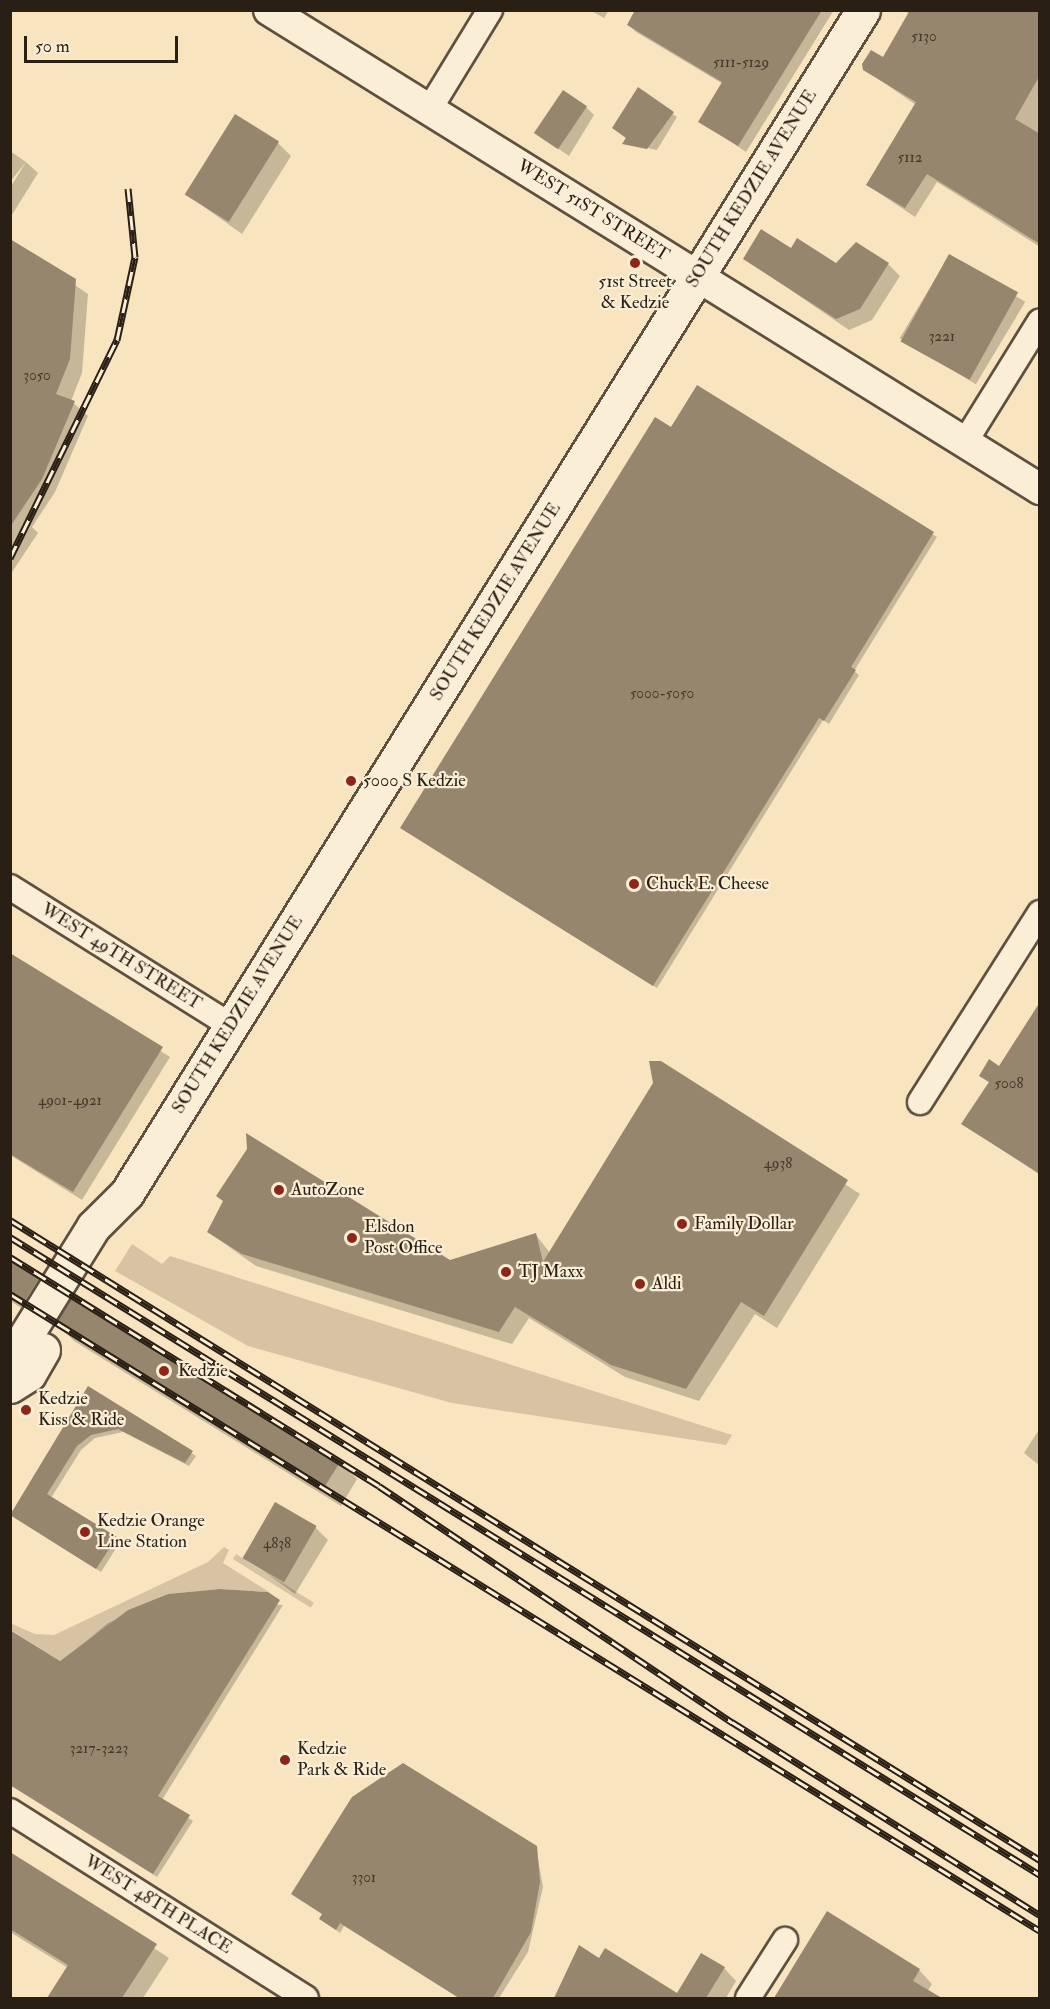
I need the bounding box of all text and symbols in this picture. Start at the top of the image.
scale bar [27,24,182,62]
house number: 5130 [911,28,937,46]
text: 50 m [35,35,70,58]
house number: 5111-5129 [713,54,769,72]
street label: SOUTH KEDZIE AVENUE [682,86,822,292]
house number: 5112 [898,149,922,167]
street label: WEST 51ST STREET [513,155,673,267]
marker: 51st Street & Kedzie [628,256,642,270]
place label: 51st Street & Kedzie [598,272,672,314]
house number: 3221 [929,328,955,346]
house number: 3050 [23,367,51,385]
street label: SOUTH KEDZIE AVENUE [426,499,566,705]
house number: 5000-5050 [630,685,694,703]
place label: 5000 S Kedzie [363,770,466,792]
marker: 5000 S Kedzie [344,774,358,788]
place label: Chuck E. Cheese [646,873,769,895]
marker: Chuck E. Cheese [627,877,641,891]
street label: WEST 49TH STREET [37,899,205,1015]
street label: SOUTH KEDZIE AVENUE [168,912,308,1118]
house number: 5008 [995,1075,1023,1093]
house number: 4901-4921 [38,1092,102,1110]
house number: 4938 [764,1155,792,1173]
place label: AutoZone [291,1179,365,1201]
marker: AutoZone [272,1183,286,1197]
place label: Family Dollar [694,1213,794,1235]
place label: Elsdon Post Office [364,1217,442,1260]
marker: Family Dollar [675,1217,689,1231]
marker: Elsdon Post Office [345,1231,359,1245]
place label: TJ Maxx [518,1261,583,1283]
marker: TJ Maxx [499,1265,513,1279]
place label: Aldi [652,1273,682,1295]
marker: Aldi [633,1277,647,1291]
place label: Kedzie [178,1360,228,1382]
marker: Kedzie [155,1362,173,1380]
place label: Kedzie Kiss & Ride [38,1389,124,1432]
marker: Kedzie Kiss & Ride [19,1403,33,1417]
place label: Kedzie Orange Line Station [97,1511,205,1553]
marker: Kedzie Orange Line Station [78,1525,92,1539]
house number: 4838 [263,1535,291,1553]
place label: Kedzie Park & Ride [297,1739,386,1782]
house number: 3217-3223 [70,1740,128,1758]
marker: Kedzie Park & Ride [278,1753,292,1767]
street label: WEST 48TH PLACE [80,1851,236,1959]
house number: 3301 [352,1869,376,1887]

